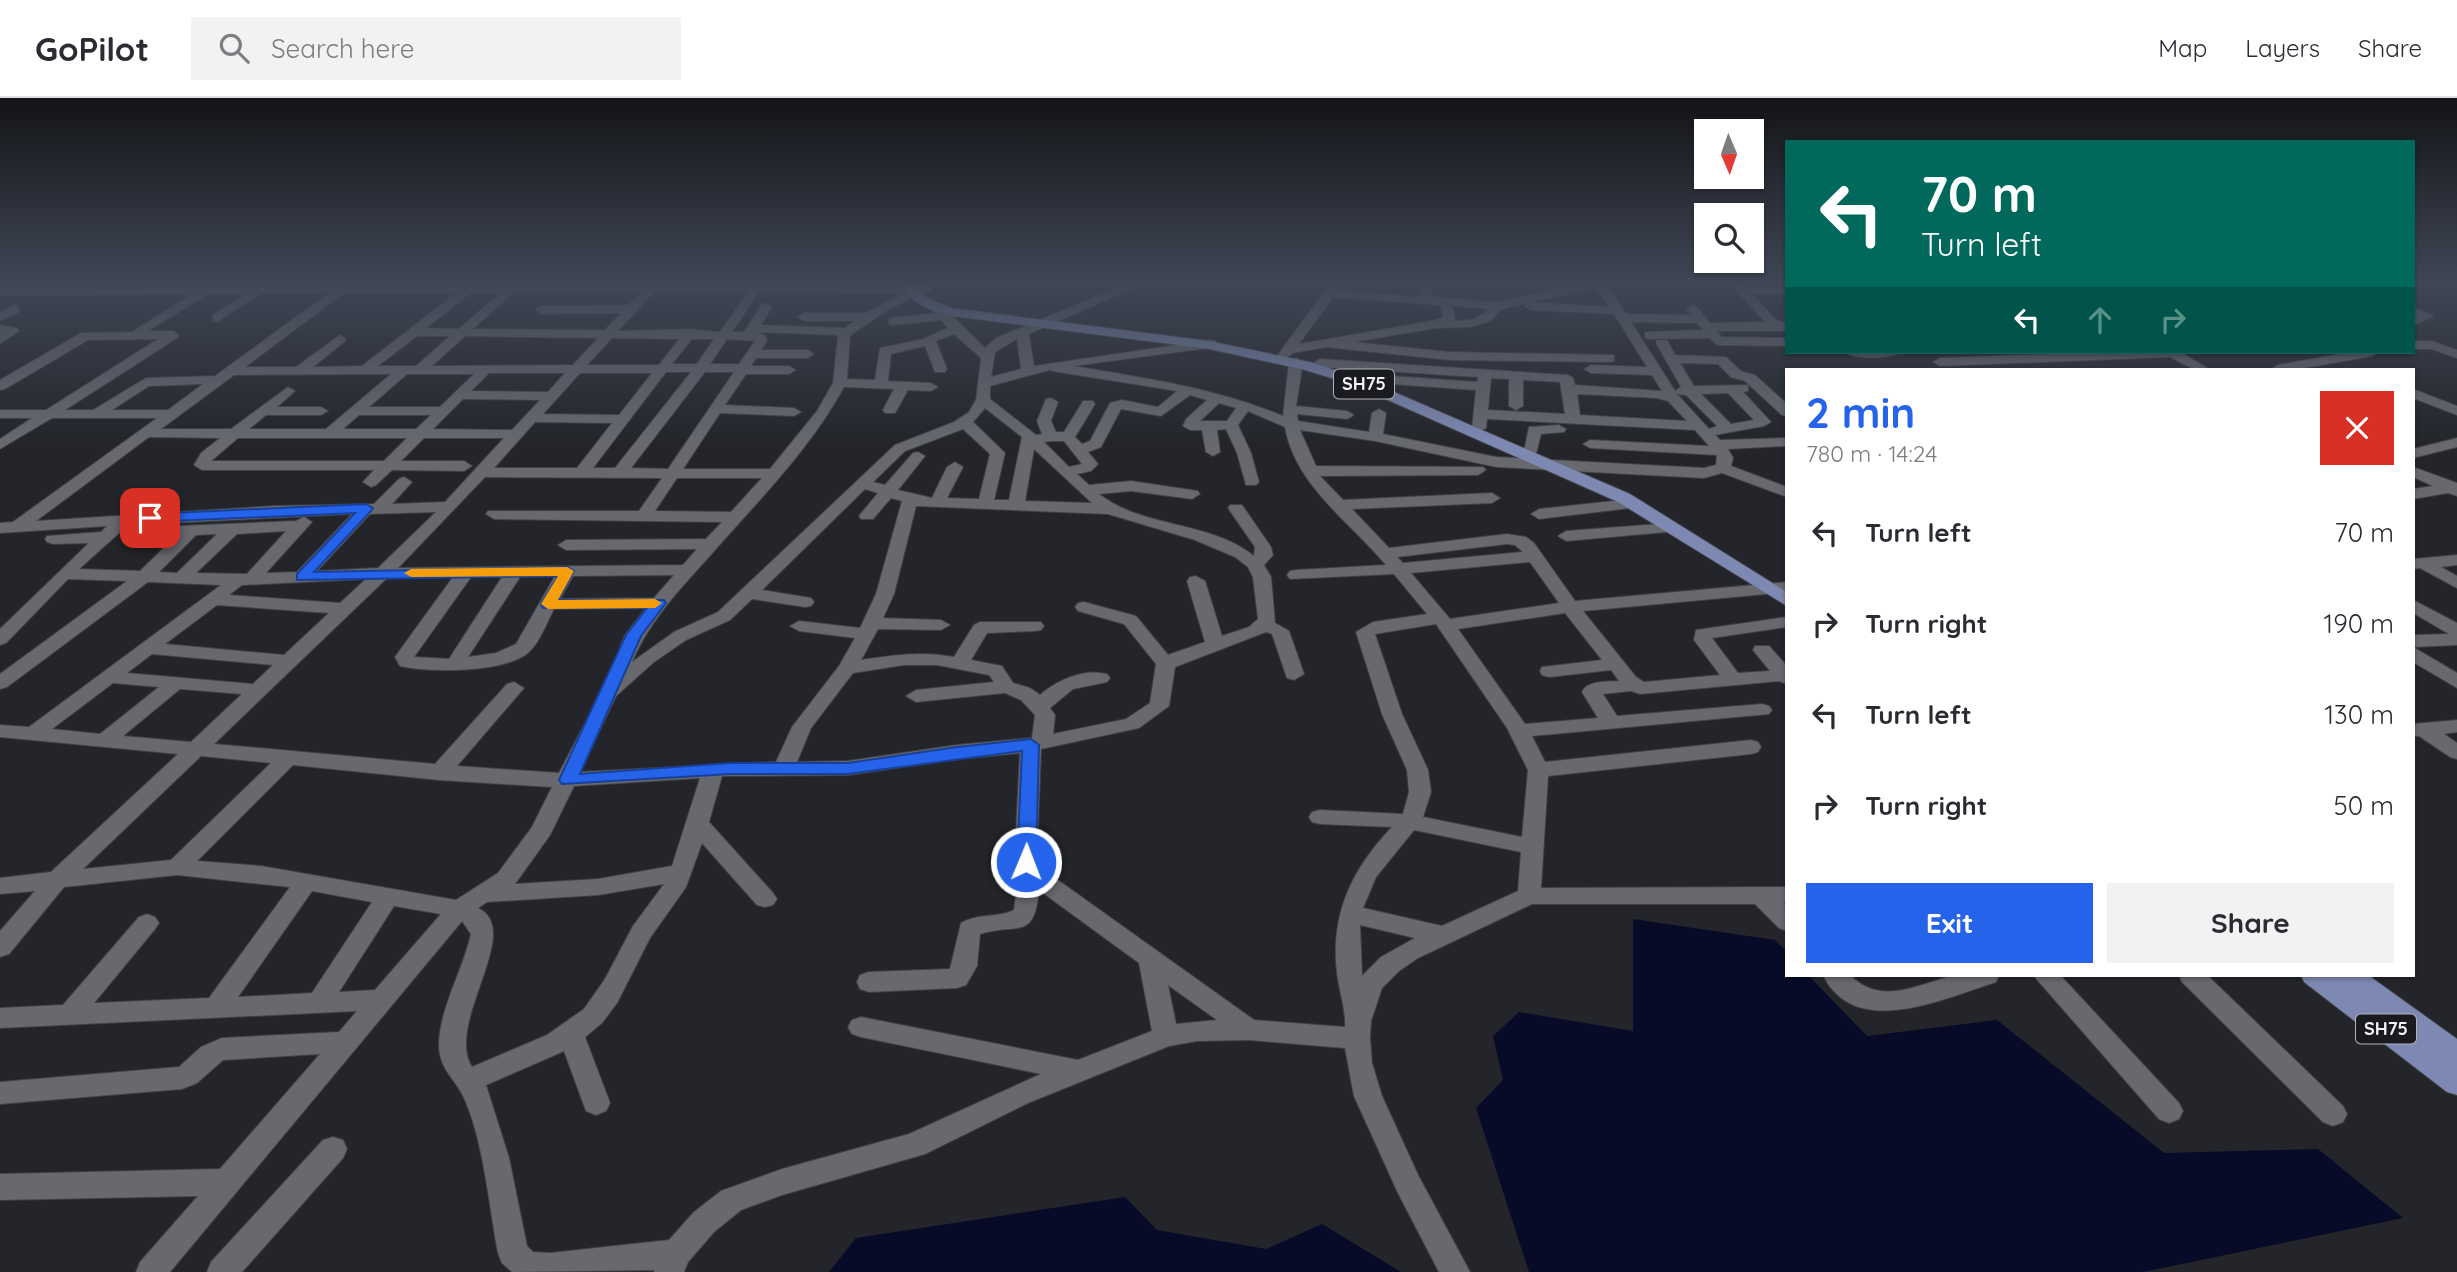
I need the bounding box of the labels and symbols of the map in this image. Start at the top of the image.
north arrow [1694,119,1764,189]
road number: SH75 [1334,370,1394,398]
pin [120,488,180,548]
position arrow [989,825,1063,899]
road number: SH75 [2356,1014,2416,1044]

